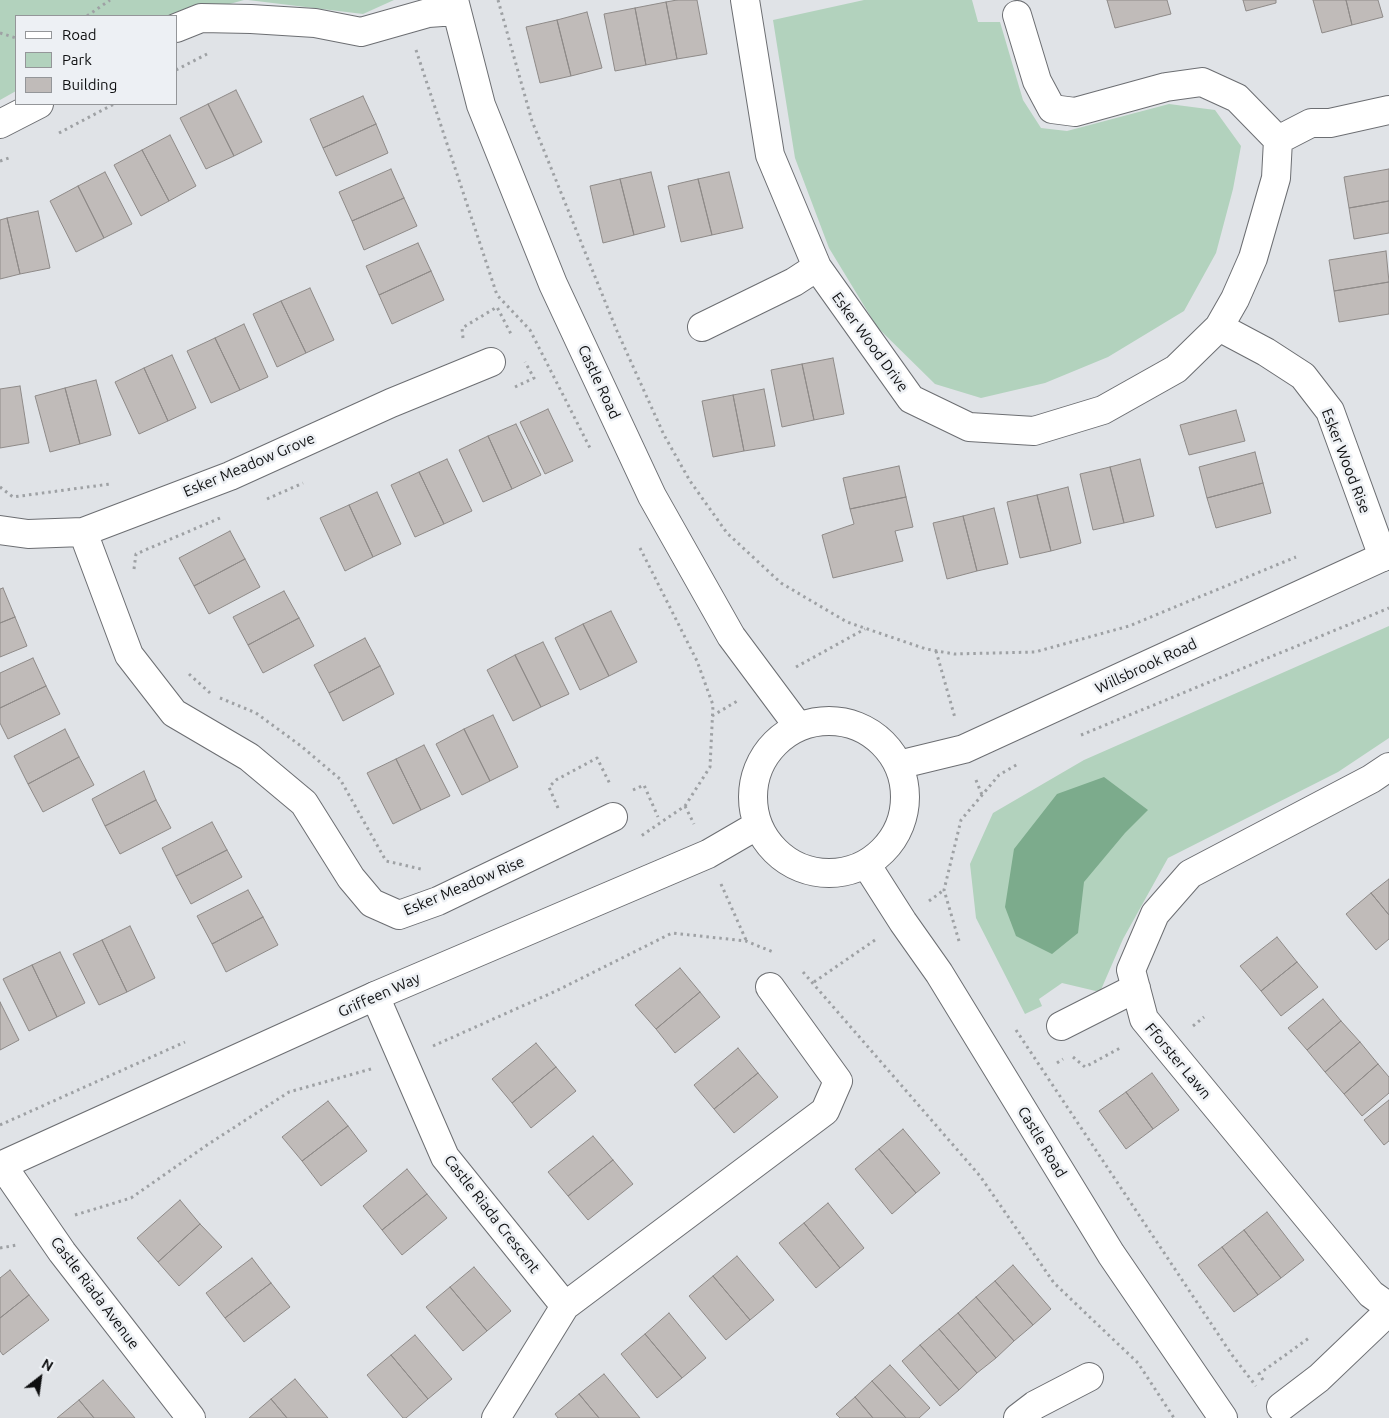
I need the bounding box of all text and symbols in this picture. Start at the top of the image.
legend [15,15,178,105]
text: Road [62,26,97,43]
text: Park [62,51,92,68]
text: Building [62,76,117,93]
street label: Esker Wood Drive [828,289,912,395]
street label: Castle Road [574,342,624,422]
street label: Esker Wood Rise [1318,406,1374,516]
street label: Esker Meadow Grove [180,429,318,501]
street label: Willsbrook Road [1092,635,1200,697]
street label: Esker Meadow Rise [401,852,527,920]
street label: Griffeen Way [335,969,423,1021]
street label: Fforster Lawn [1141,1019,1215,1103]
street label: Castle Road [1014,1103,1070,1181]
street label: Castle Riada Crescent [440,1151,544,1277]
street label: Castle Riada Avenue [47,1233,143,1353]
north arrow [15,1353,65,1403]
text: N [39,1355,56,1375]

